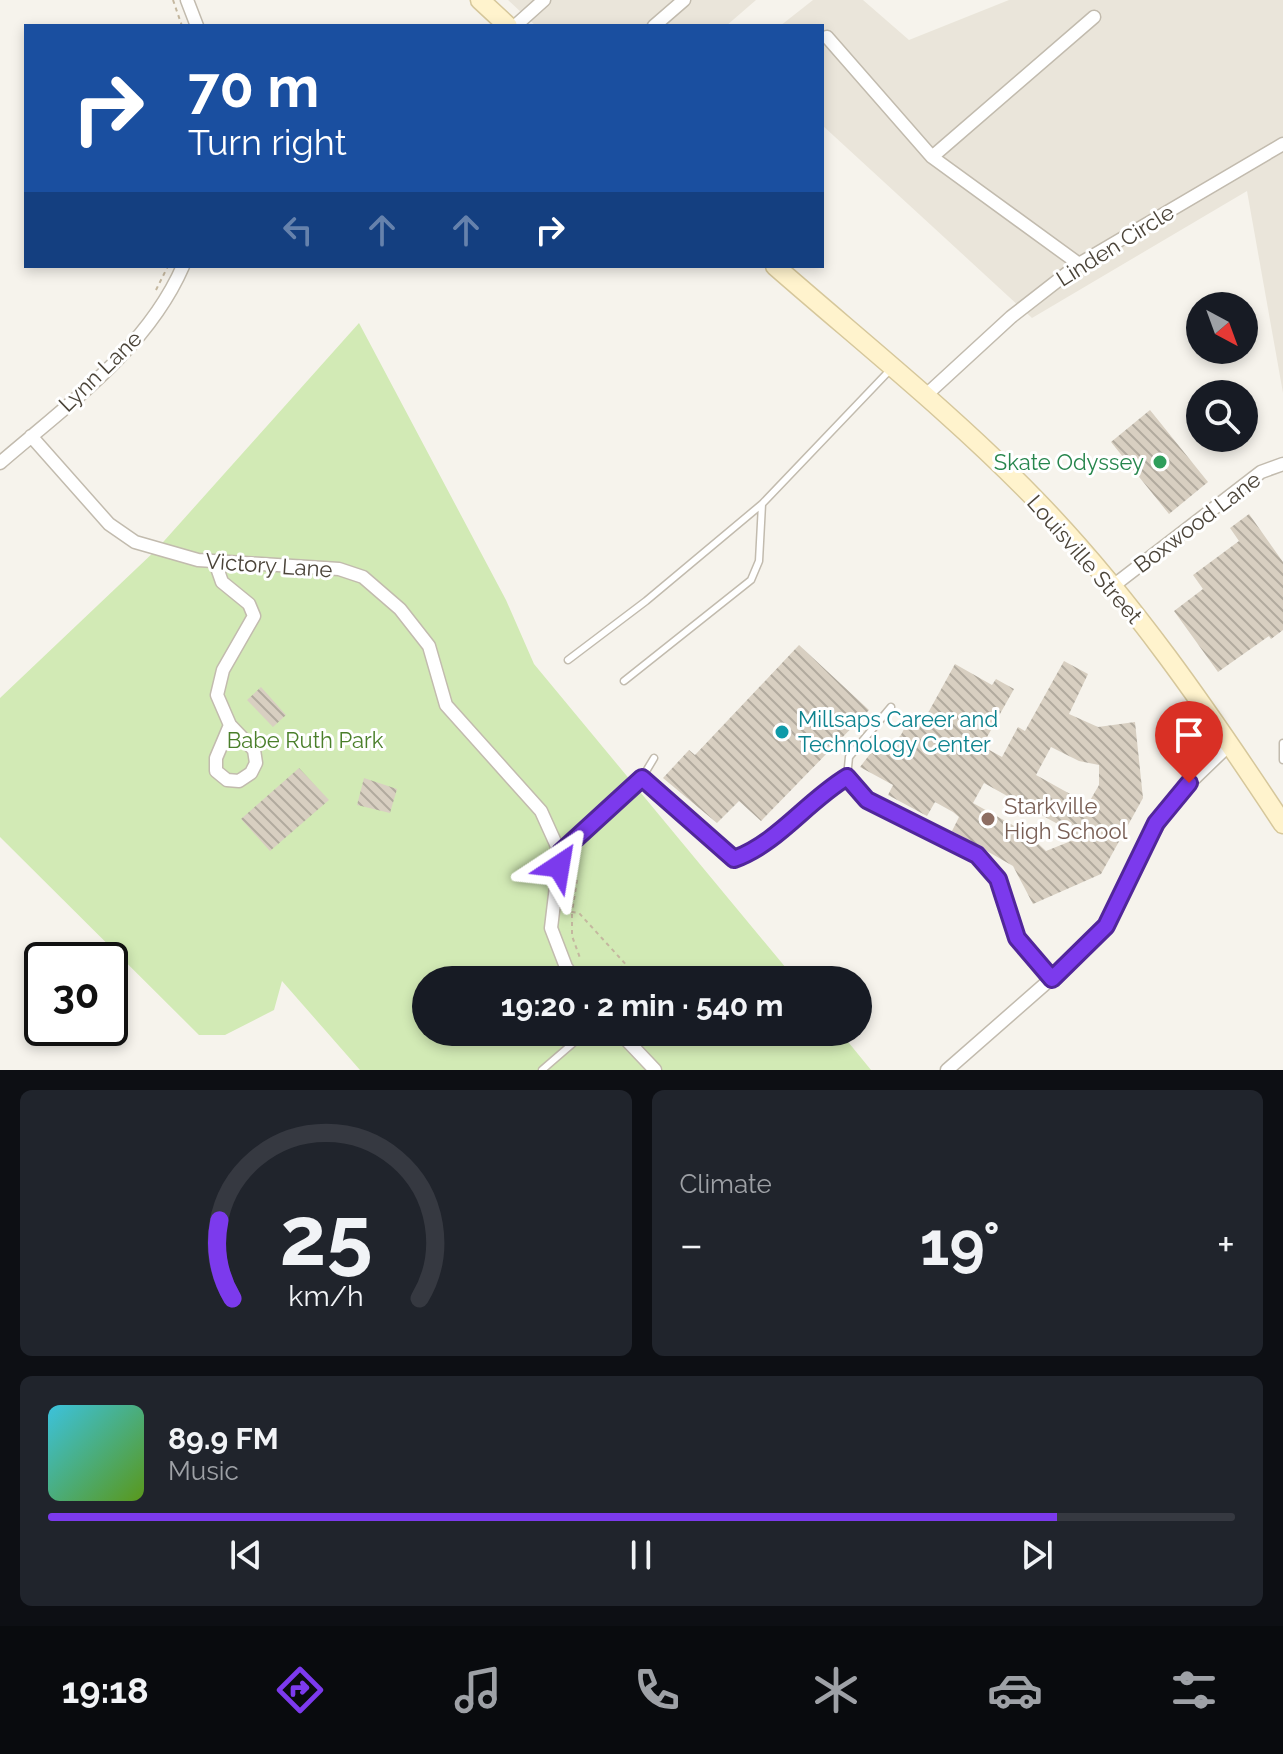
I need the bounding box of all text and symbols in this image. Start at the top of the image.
text: 70 m [188,54,319,120]
icon: right [56,56,160,160]
text: Turn right [188,121,347,163]
street label: Linden Circle [1051,199,1179,291]
icon: left [276,208,320,252]
icon: ahead [360,208,404,252]
icon: ahead [444,208,488,252]
icon: right [528,208,572,252]
north arrow [1186,292,1258,364]
map controls [1186,292,1258,452]
street label: Lynn Lane [53,325,147,417]
button: search [1186,380,1258,452]
place label: Skate Odyssey [994,449,1144,475]
marker: Skate Odyssey [1151,453,1169,471]
street label: Boxwood Lane [1129,466,1266,578]
street label: Louisville Street [1022,489,1148,629]
street label: Victory Lane [205,548,333,582]
pin [1155,701,1223,783]
place label: Millsaps Career and Technology Center [798,706,998,757]
icon: arrive [1167,713,1211,757]
marker: Millsaps Career and Technology Center [773,723,791,741]
park label: Babe Ruth Park [227,727,384,753]
place label: Starkville High School [1004,793,1128,844]
marker: Starkville High School [979,810,997,828]
position arrow [517,824,601,908]
speed limit sign: 30 [24,942,128,1046]
text: 19:20 · 2 min · 540 m [501,988,783,1023]
text: Climate [680,1169,772,1199]
text: 25 [279,1187,372,1284]
text: 19° [920,1209,1000,1279]
text: − [680,1219,703,1270]
text: + [1217,1219,1235,1270]
text: km/h [288,1279,363,1313]
text: 89.9 FM [168,1421,279,1456]
text: Music [168,1456,239,1486]
icon: previous [224,1533,268,1577]
icon: pause [619,1533,663,1577]
icon: next [1015,1533,1059,1577]
icon: directions [272,1662,328,1718]
icon: music [450,1662,506,1718]
icon: phone [629,1662,685,1718]
icon: climate [808,1662,864,1718]
icon: car [987,1662,1043,1718]
icon: filters [1166,1662,1222,1718]
text: 19:18 [61,1669,149,1711]

